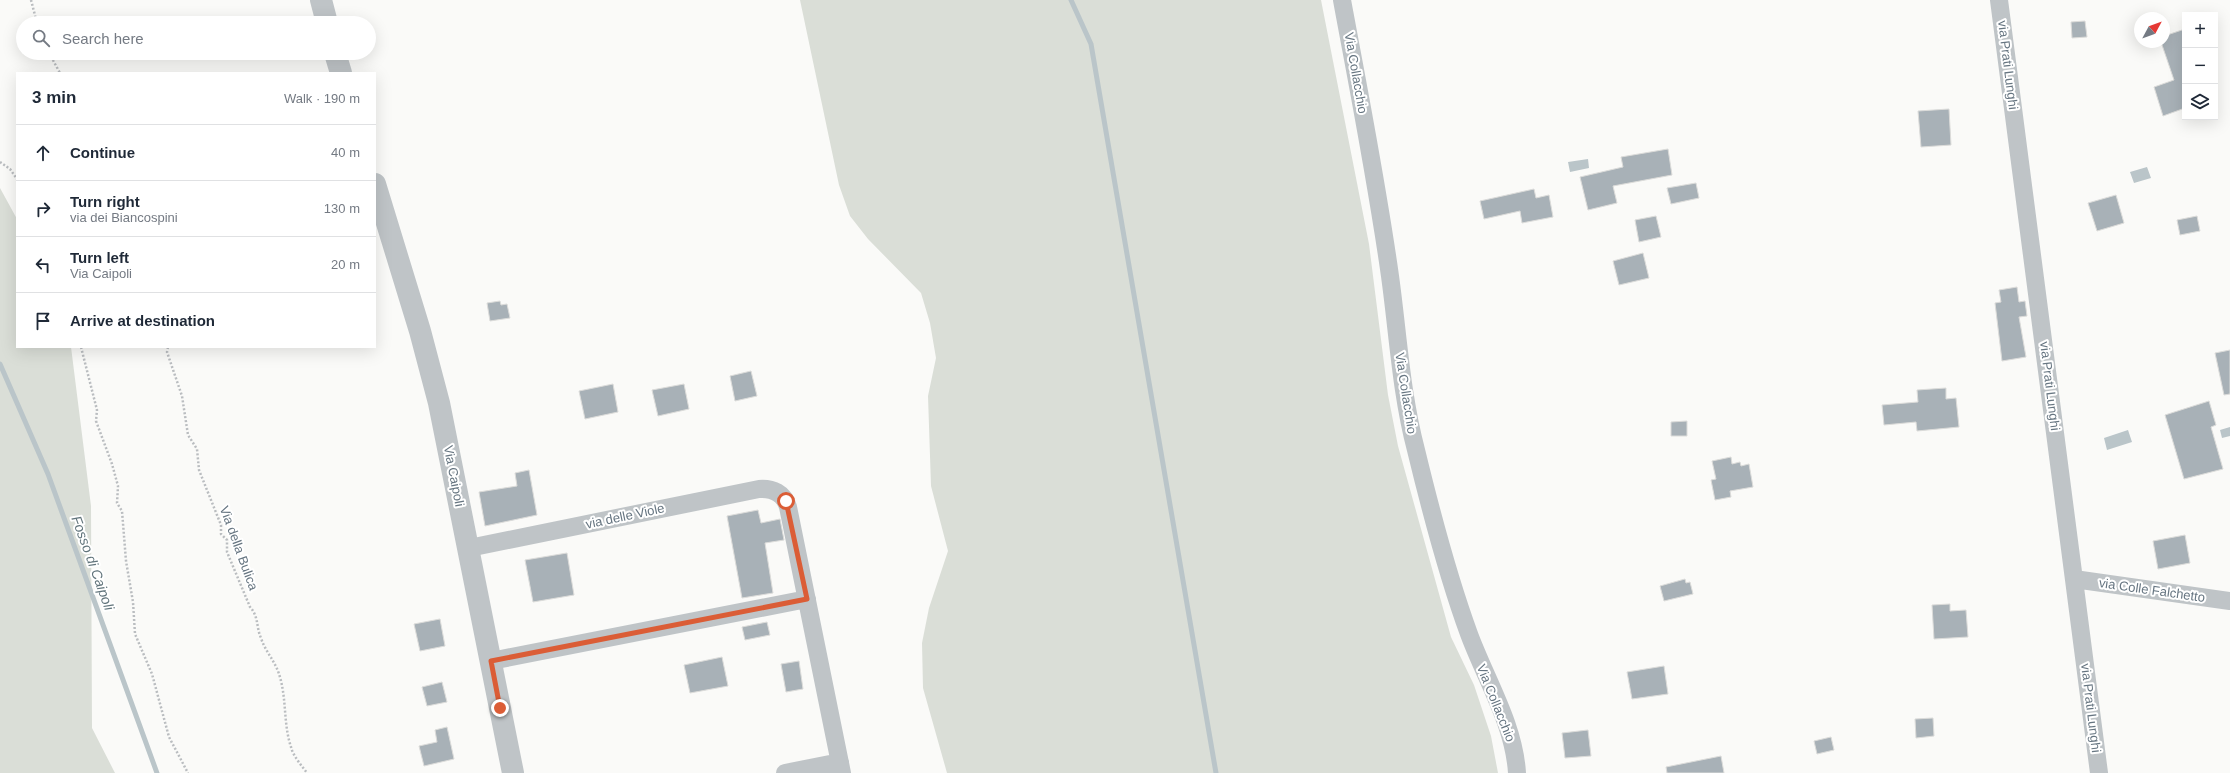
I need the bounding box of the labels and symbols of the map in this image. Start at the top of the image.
north arrow [2134,12,2170,48]
street label: via Prati Lunghi [1995,20,2021,110]
street label: Via Collacchio [1341,31,1371,115]
street label: via Prati Lunghi [2037,341,2063,431]
street label: Via Collacchio [1392,351,1420,435]
street label: Via Caipoli [441,444,467,508]
route start [777,492,795,510]
street label: via delle Viole [584,500,666,532]
street label: Via della Bulica [217,504,261,593]
water label: Fosso di Caipoli [68,513,118,613]
street label: via Colle Falchetto [2098,575,2206,605]
street label: Via Collacchio [1474,662,1518,744]
street label: via Prati Lunghi [2078,663,2104,753]
route end [491,699,509,717]

